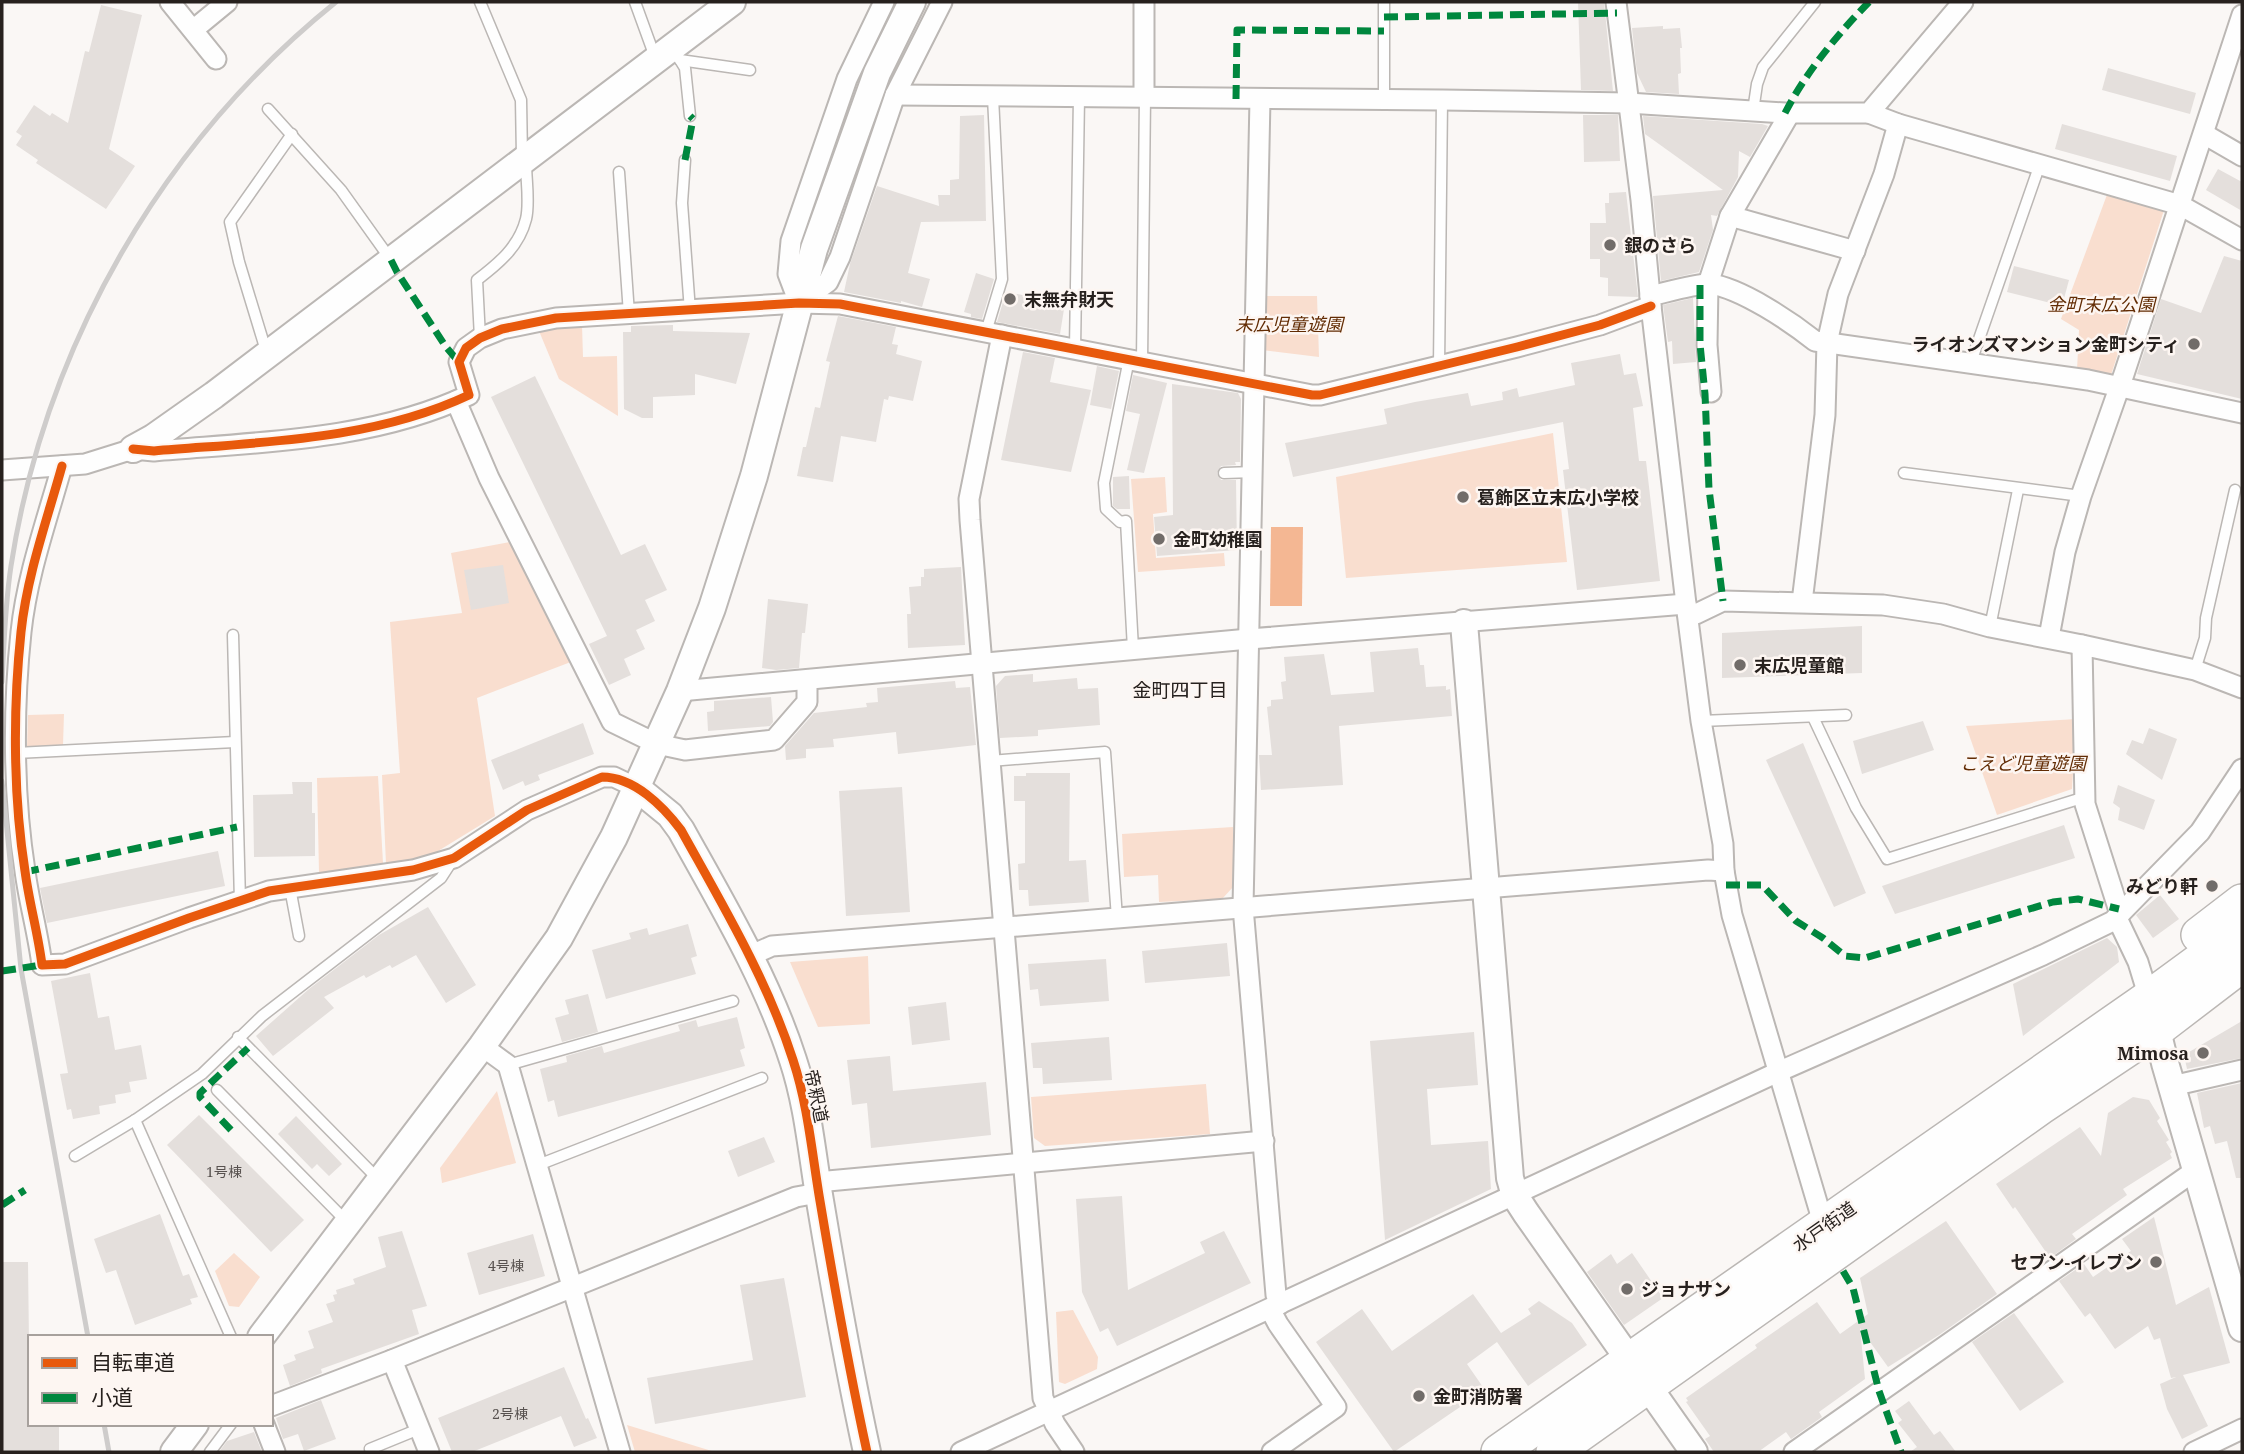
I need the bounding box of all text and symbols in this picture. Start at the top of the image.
place label: 銀のさら [1624,233,1696,257]
marker: 銀のさら [1602,237,1618,253]
place label: 末無弁財天 [1024,287,1114,311]
marker: 末無弁財天 [1002,291,1018,307]
park label: 金町末広公園 [2047,292,2158,316]
park label: 末広児童遊園 [1235,312,1346,336]
place label: ライオンズマンション金町シティ [1911,332,2180,356]
marker: ライオンズマンション金町シティ [2186,336,2202,352]
place label: 葛飾区立末広小学校 [1477,485,1639,509]
marker: 葛飾区立末広小学校 [1455,489,1471,505]
place label: 金町幼稚園 [1173,527,1263,551]
marker: 金町幼稚園 [1151,531,1167,547]
place label: 末広児童館 [1754,653,1844,677]
marker: 末広児童館 [1732,657,1748,673]
district label: 金町四丁目 [1132,677,1228,703]
park label: こえど児童遊園 [1960,751,2089,775]
place label: みどり軒 [2126,874,2198,898]
marker: みどり軒 [2204,878,2220,894]
place label: Mimosa [2117,1041,2189,1065]
marker: Mimosa [2195,1045,2211,1061]
street label: 帝釈道 [800,1067,834,1125]
house number: 1号棟 [206,1162,242,1181]
street label: 水戸街道 [1788,1196,1860,1256]
place label: セブン-イレブン [2010,1250,2142,1274]
marker: セブン-イレブン [2148,1254,2164,1270]
house number: 4号棟 [488,1256,524,1275]
place label: ジョナサン [1641,1277,1731,1301]
marker: ジョナサン [1619,1281,1635,1297]
legend [28,1335,273,1426]
text: 自転車道 [91,1348,175,1376]
text: 小道 [91,1383,133,1411]
place label: 金町消防署 [1433,1384,1523,1408]
marker: 金町消防署 [1411,1388,1427,1404]
house number: 2号棟 [492,1404,528,1423]

